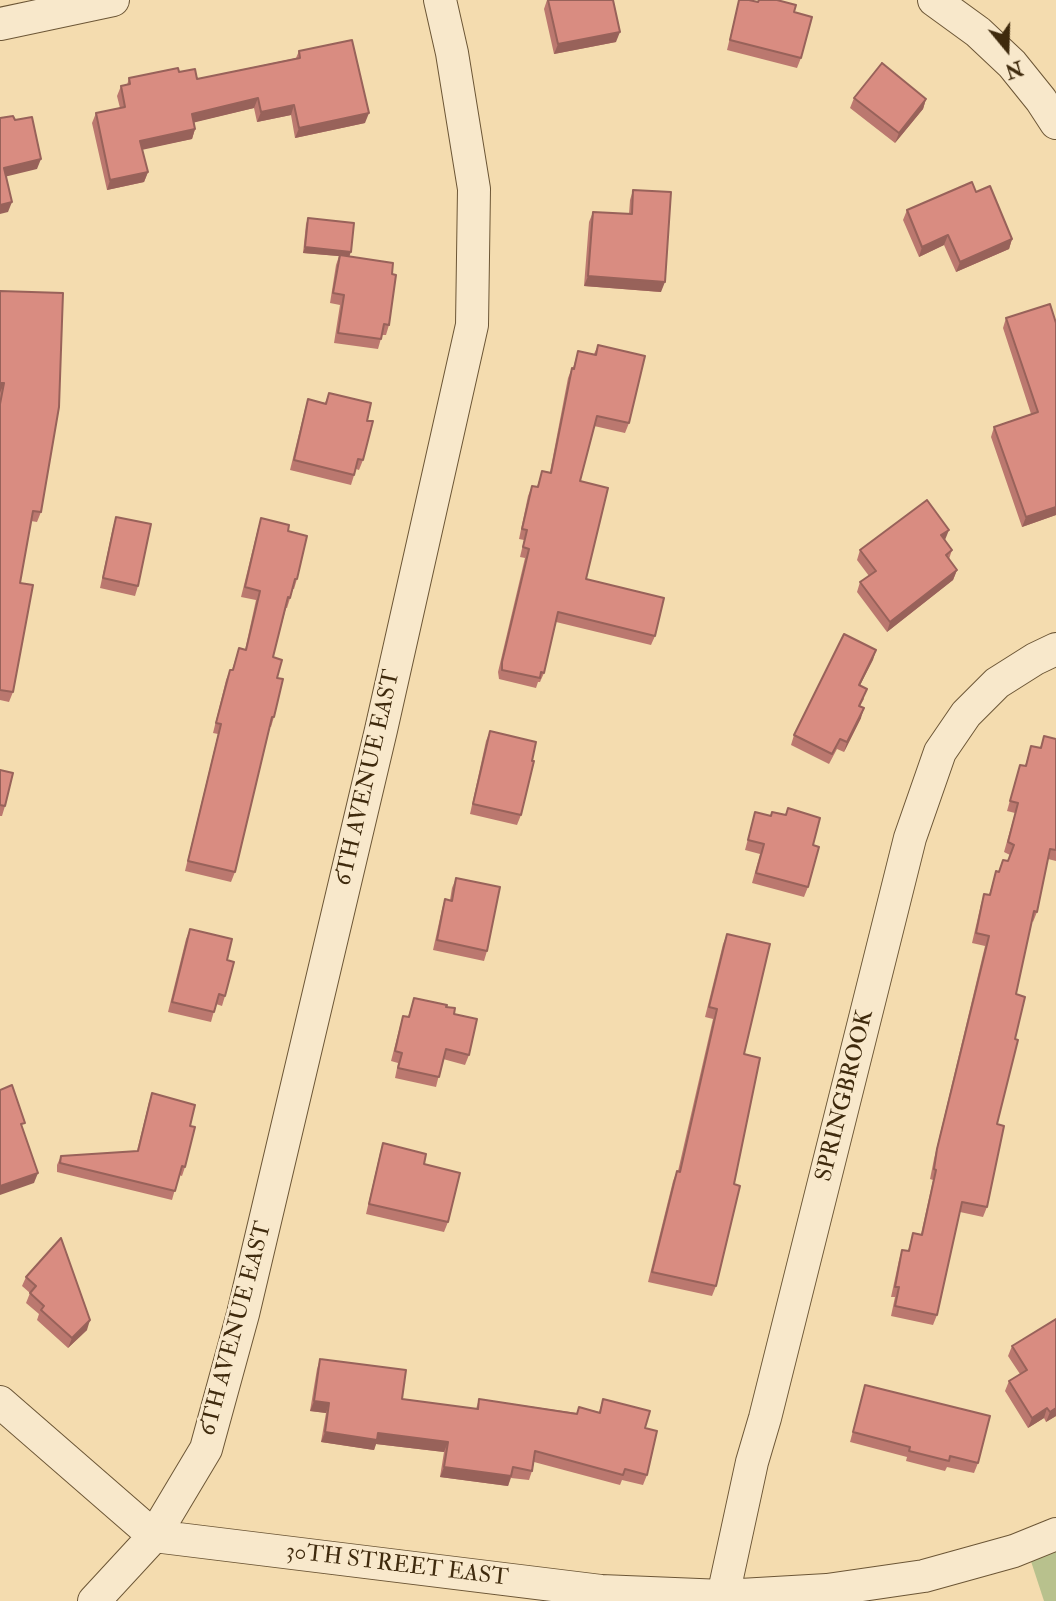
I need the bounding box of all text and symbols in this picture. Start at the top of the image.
north arrow [972,14,1042,84]
text: N [1002,55,1026,83]
street label: 6TH AVENUE EAST [331,667,407,889]
street label: SPRINGBROOK [811,1007,881,1185]
street label: 6TH AVENUE EAST [195,1219,279,1439]
street label: 30TH STREET EAST [284,1539,510,1593]

